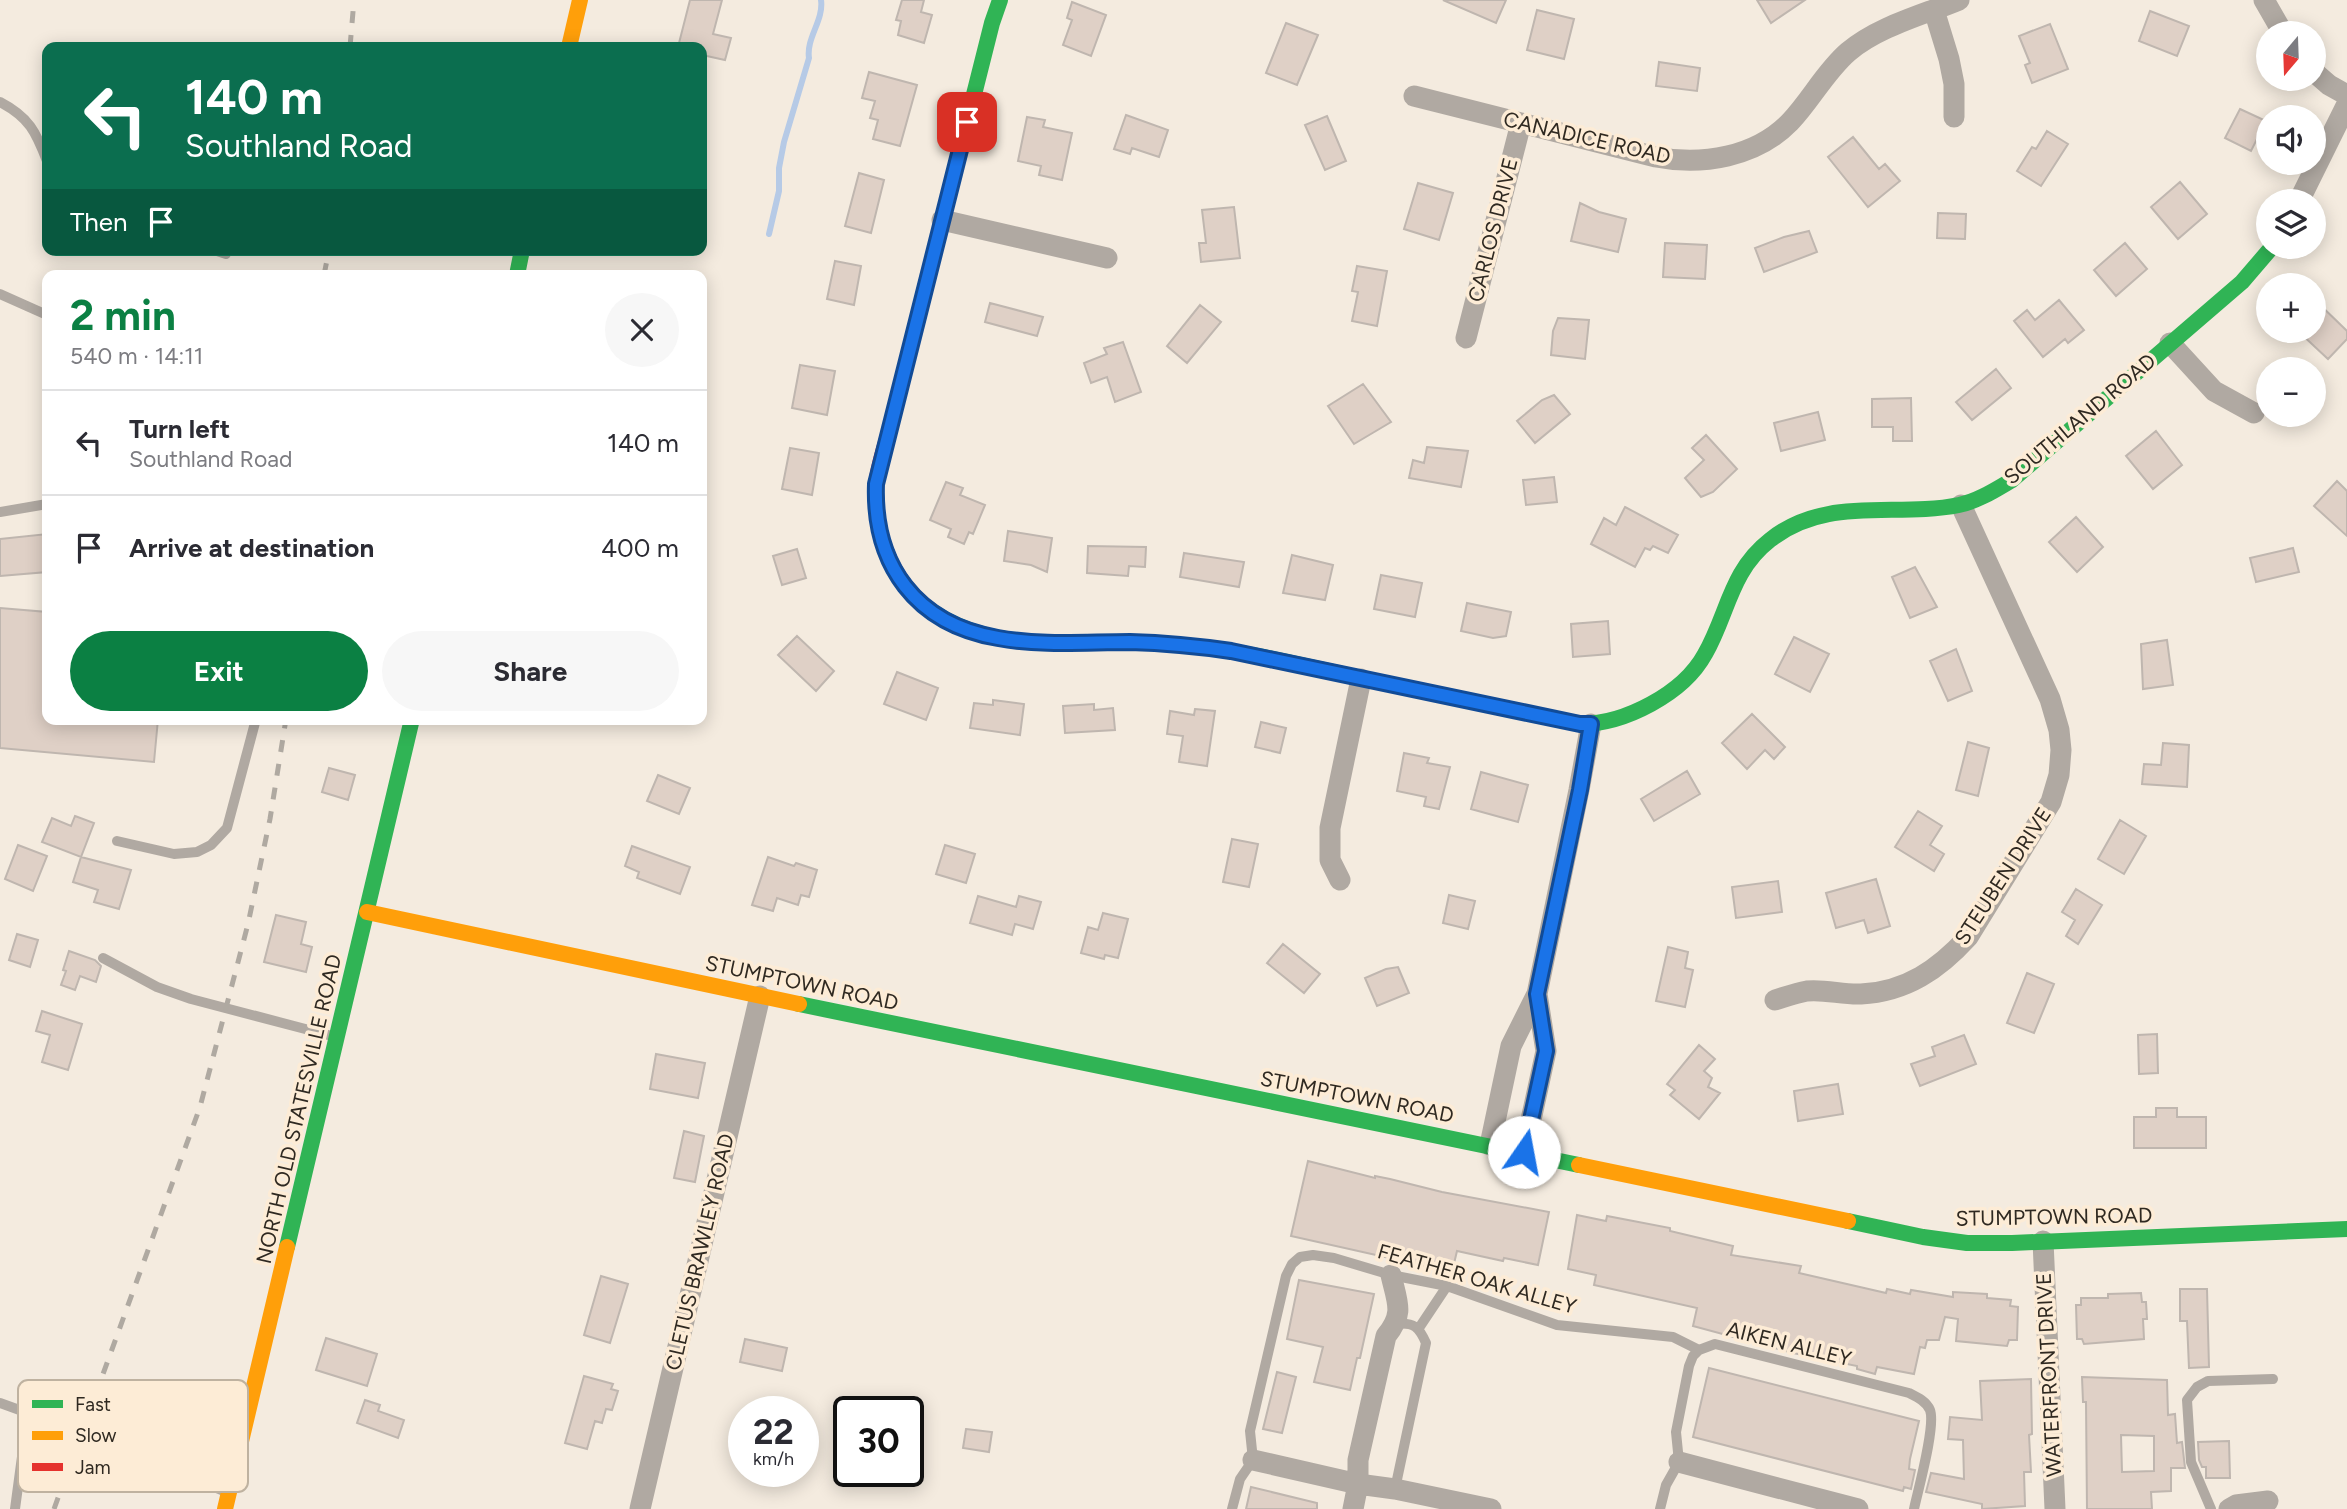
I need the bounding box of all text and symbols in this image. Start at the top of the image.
north arrow [2256,21,2326,91]
map controls [2256,21,2326,427]
text: 140 m [185,67,323,126]
icon: left [70,70,161,161]
pin [937,92,997,152]
icon: arrive [948,103,986,141]
button: sound [2256,105,2326,175]
street label: CANADICE ROAD [1501,106,1673,169]
text: Southland Road [185,127,413,165]
street label: CARLOS DRIVE [1463,155,1523,305]
button: layers [2256,189,2326,259]
icon: arrive [142,203,180,241]
text: Then [70,206,128,238]
button: + [2256,273,2326,343]
text: 2 min [70,290,176,341]
button: close [605,293,679,367]
text: 540 m · 14:11 [70,342,203,370]
street label: SOUTHLAND ROAD [1999,348,2161,489]
button: − [2256,357,2326,427]
text: Turn left [129,413,230,445]
icon: left [70,424,108,462]
text: 140 m [607,427,679,459]
text: Southland Road [129,445,293,473]
icon: arrive [70,529,108,567]
text: Arrive at destination [129,532,374,564]
text: 400 m [601,532,679,564]
button: Exit [70,631,368,711]
button: Share [382,631,679,711]
street label: STEUBEN DRIVE [1949,802,2056,949]
street label: STUMPTOWN ROAD [703,950,901,1015]
street label: NORTH OLD STATESVILLE ROAD [251,952,346,1266]
street label: STUMPTOWN ROAD [1258,1065,1456,1128]
position arrow [1487,1115,1561,1189]
street label: CLETUS BRAWLEY ROAD [660,1131,739,1373]
street label: STUMPTOWN ROAD [1955,1202,2153,1231]
street label: FEATHER OAK ALLEY [1375,1238,1580,1319]
street label: WATERFRONT DRIVE [2031,1272,2066,1478]
street label: AIKEN ALLEY [1724,1316,1854,1371]
legend [18,1380,248,1492]
text: Fast [75,1393,111,1416]
speed limit sign: 30 [833,1396,924,1487]
text: 22 [753,1411,794,1453]
text: Slow [75,1424,117,1447]
text: km/h [753,1448,794,1470]
text: Jam [75,1456,111,1479]

